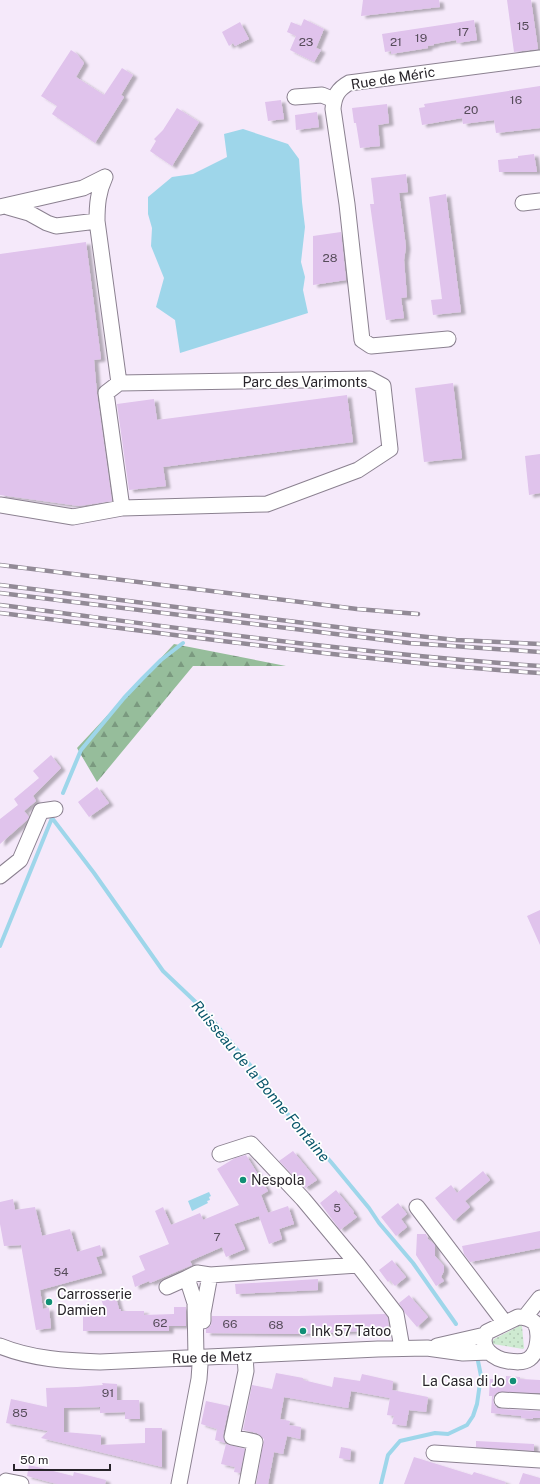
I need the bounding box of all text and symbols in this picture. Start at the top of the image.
house number: 15 [517,19,530,33]
house number: 17 [457,25,469,39]
house number: 19 [415,31,427,45]
house number: 23 [299,35,313,49]
house number: 21 [390,35,402,49]
street label: Rue de Méric [350,63,436,93]
house number: 16 [510,93,522,107]
house number: 20 [464,103,478,117]
house number: 28 [323,251,338,265]
street label: Parc des Varimonts [243,374,367,390]
water label: Ruisseau de la Bonne Fontaine [188,997,334,1165]
place label: Nespola [251,1172,305,1188]
marker: Nespola [238,1175,248,1185]
house number: 5 [333,1201,341,1215]
house number: 7 [213,1230,221,1244]
house number: 54 [53,1265,69,1279]
place label: Carrosserie Damien [57,1286,132,1318]
marker: Carrosserie Damien [44,1297,54,1307]
house number: 62 [153,1316,167,1330]
house number: 66 [223,1317,237,1331]
house number: 68 [268,1318,284,1332]
place label: Ink 57 Tatoo [311,1323,391,1339]
marker: Ink 57 Tatoo [298,1326,308,1336]
street label: Rue de Metz [172,1348,253,1366]
place label: La Casa di Jo [422,1373,505,1389]
marker: La Casa di Jo [508,1376,518,1386]
house number: 91 [102,1386,114,1400]
house number: 85 [12,1406,28,1420]
scale bar [14,1446,110,1472]
text: 50 m [20,1453,48,1467]

